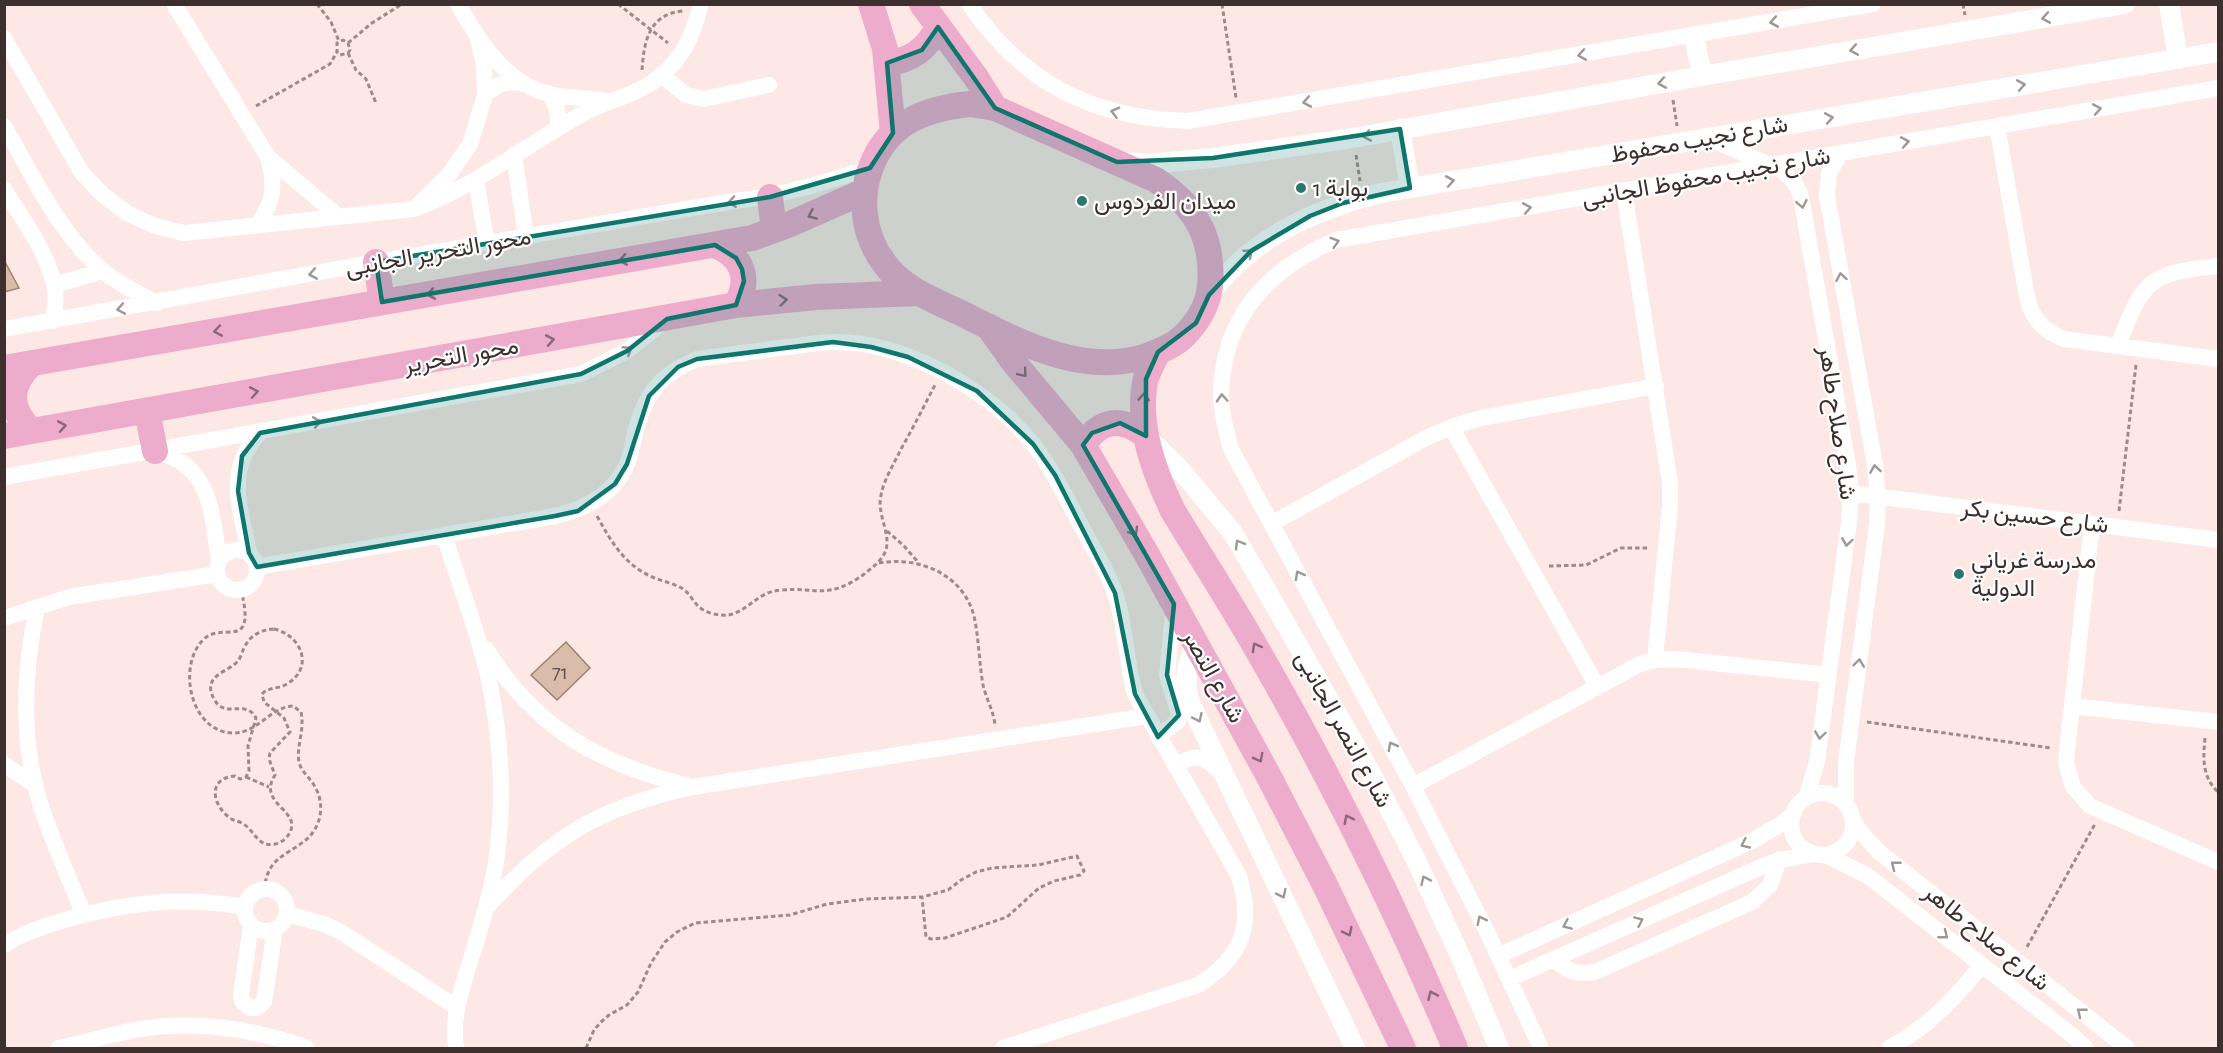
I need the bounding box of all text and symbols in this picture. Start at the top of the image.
one-way arrow [2042,11,2052,24]
one-way arrow [1770,15,1780,28]
one-way arrow [1850,44,1859,56]
one-way arrow [1578,49,1587,61]
one-way arrow [1657,76,1667,89]
one-way arrow [2016,79,2026,92]
one-way arrow [1303,95,1313,108]
one-way arrow [2092,103,2102,116]
one-way arrow [1110,107,1121,119]
one-way arrow [1824,112,1833,124]
street label: شارع نجيب محفوظ [1608,113,1790,170]
one-way arrow [1362,129,1372,142]
one-way arrow [1900,136,1910,149]
street label: شارع نجيب محفوظ الجانبى [1580,144,1833,215]
one-way arrow [1445,176,1455,188]
place label: بوابة 1 [1313,177,1368,203]
marker: بوابة 1 [1294,181,1308,195]
place label: ميدان الفردوس [1094,190,1236,216]
marker: ميدان الفردوس [1075,194,1089,208]
one-way arrow [728,195,737,207]
one-way arrow [1795,199,1808,209]
one-way arrow [1522,202,1531,214]
one-way arrow [807,208,818,220]
street label: محور التحرير الجانبى [343,225,533,283]
one-way arrow [1329,237,1340,249]
one-way arrow [1243,249,1254,260]
one-way arrow [619,254,628,266]
one-way arrow [308,267,318,280]
one-way arrow [1836,273,1848,282]
one-way arrow [426,287,436,299]
one-way arrow [779,294,788,307]
one-way arrow [116,302,126,315]
one-way arrow [214,324,223,336]
street label: محور التحرير [401,334,521,380]
one-way arrow [545,334,554,346]
street label: شارع صلاح طاهر [1811,344,1860,502]
one-way arrow [622,345,632,357]
one-way arrow [1016,366,1027,377]
one-way arrow [249,386,259,399]
one-way arrow [1137,392,1150,401]
one-way arrow [1215,393,1228,402]
one-way arrow [312,416,322,429]
one-way arrow [57,420,67,432]
one-way arrow [1870,465,1882,474]
street label: شارع حسين بكر [1959,496,2110,541]
one-way arrow [1127,526,1138,536]
one-way arrow [1841,537,1853,546]
one-way arrow [1235,540,1246,550]
place label: مدرسة غرياني الدولية [1971,549,2096,603]
marker: مدرسة غرياني الدولية [1952,567,1966,581]
one-way arrow [1294,571,1306,581]
street label: شارع النصر [1175,625,1249,729]
one-way arrow [1251,643,1263,653]
street label: شارع النصر الجانبى [1288,647,1396,813]
one-way arrow [1852,658,1865,667]
house number: 71 [552,662,568,683]
one-way arrow [1190,712,1202,723]
one-way arrow [1815,730,1827,739]
one-way arrow [1388,741,1399,752]
one-way arrow [1252,752,1263,762]
one-way arrow [1344,814,1356,825]
one-way arrow [1740,837,1751,849]
one-way arrow [1891,861,1902,872]
one-way arrow [1420,875,1432,886]
street label: شارع صلاح طاهر [1916,879,2054,998]
one-way arrow [1274,888,1286,899]
one-way arrow [1476,915,1488,926]
one-way arrow [1633,917,1644,929]
one-way arrow [1563,918,1574,930]
one-way arrow [1340,925,1352,936]
one-way arrow [1937,927,1948,938]
one-way arrow [1428,990,1440,1001]
one-way arrow [2077,1009,2088,1020]

